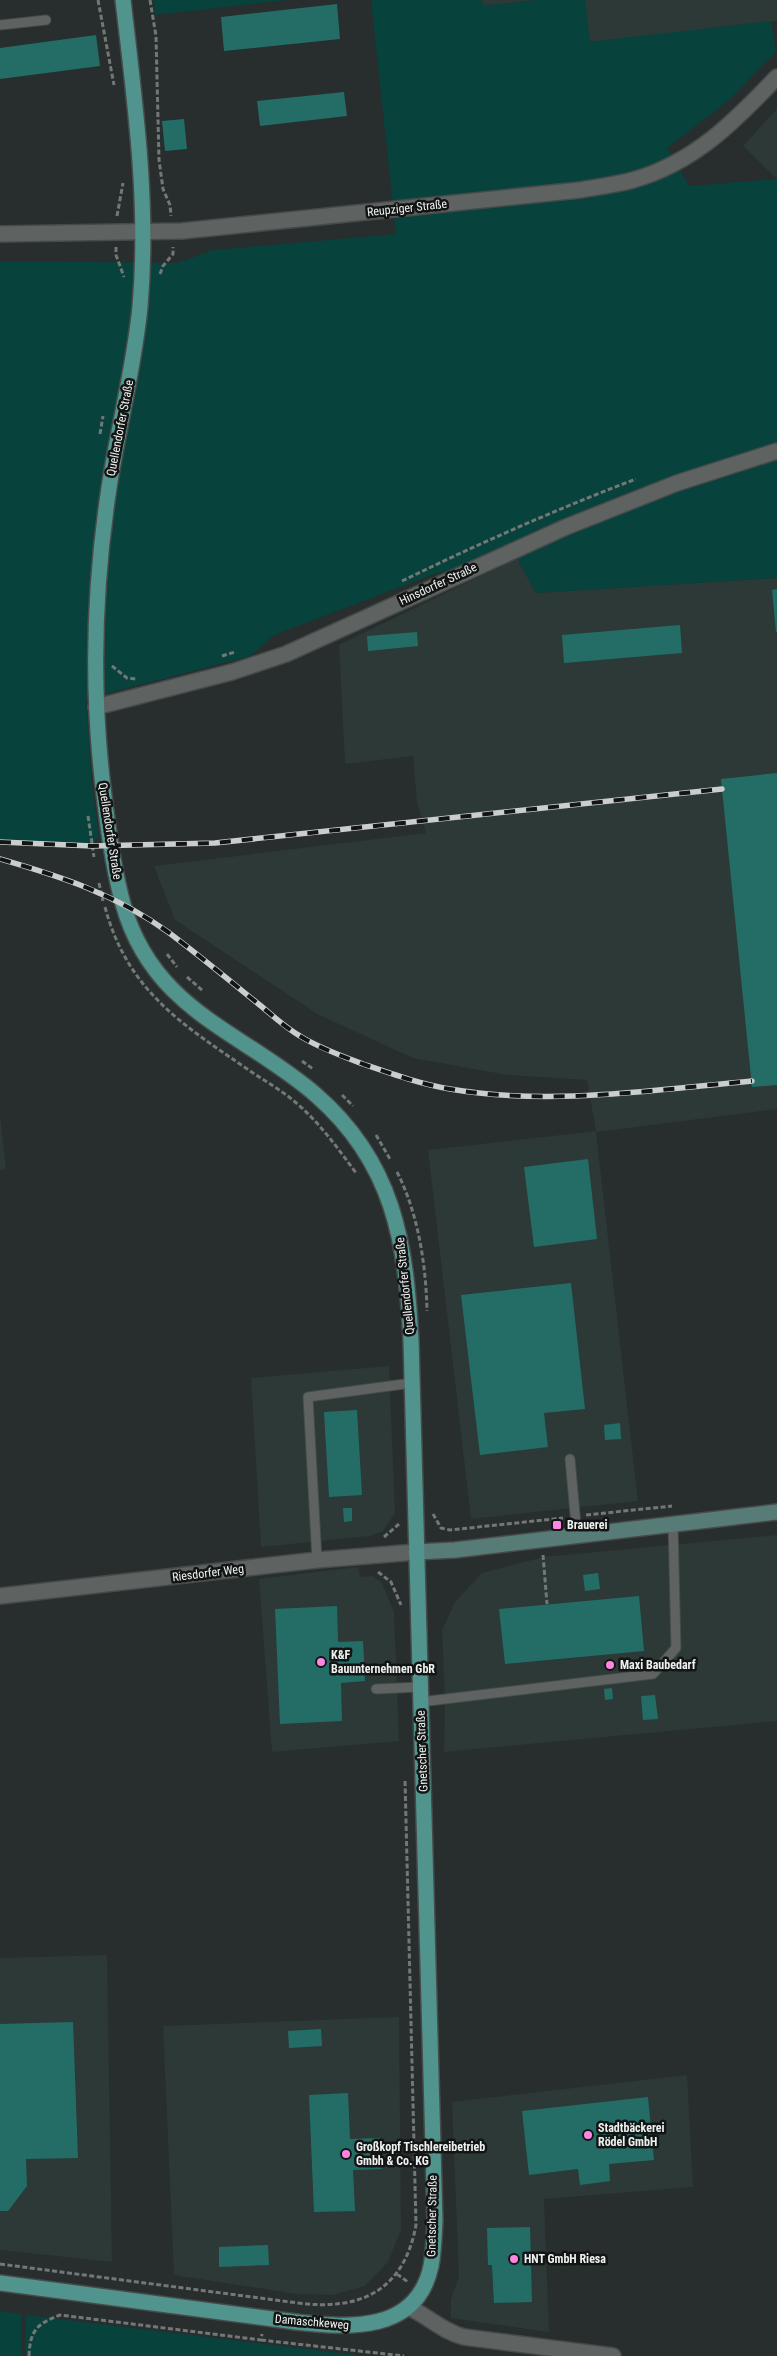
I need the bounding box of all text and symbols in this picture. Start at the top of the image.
street label: Reupziger Straße [366,197,448,219]
street label: Quellendorfer Straße [104,378,136,477]
street label: Hinsdorfer Straße [397,560,479,608]
street label: Quellendorfer Straße [95,782,125,881]
street label: Quellendorfer Straße [393,1236,417,1335]
place label: Brauerei [567,1518,607,1532]
marker: Brauerei [551,1519,563,1531]
street label: Riesdorfer Weg [171,1562,245,1584]
place label: K&F Bauunternehmen GbR [331,1648,435,1676]
marker: K&F Bauunternehmen GbR [315,1656,327,1668]
place label: Maxi Baubedarf [620,1658,696,1672]
marker: Maxi Baubedarf [604,1659,616,1671]
street label: Gnetscher Straße [414,1710,430,1792]
place label: Stadtbäckerei Rödel GmbH [598,2121,665,2149]
marker: Stadtbäckerei Rödel GmbH [582,2129,594,2141]
place label: Großkopf Tischlereibetrieb Gmbh & Co. KG [356,2140,485,2168]
marker: Großkopf Tischlereibetrieb Gmbh & Co. KG [340,2148,352,2160]
street label: Gnetscher Straße [424,2175,440,2257]
place label: HNT GmbH Riesa [524,2252,606,2266]
marker: HNT GmbH Riesa [508,2253,520,2265]
street label: Damaschkeweg [274,2312,350,2332]

